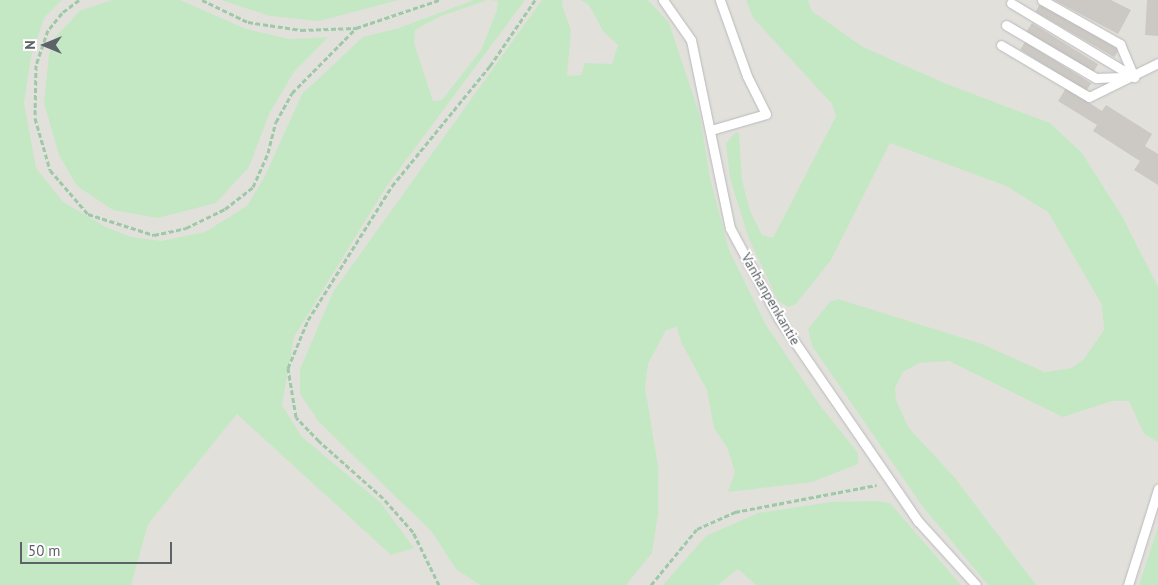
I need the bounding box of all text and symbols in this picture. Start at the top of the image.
north arrow [20,20,70,70]
text: N [21,40,39,50]
street label: Vanhanpenkantie [738,250,804,348]
scale bar [22,532,175,564]
text: 50 m [28,541,61,560]

